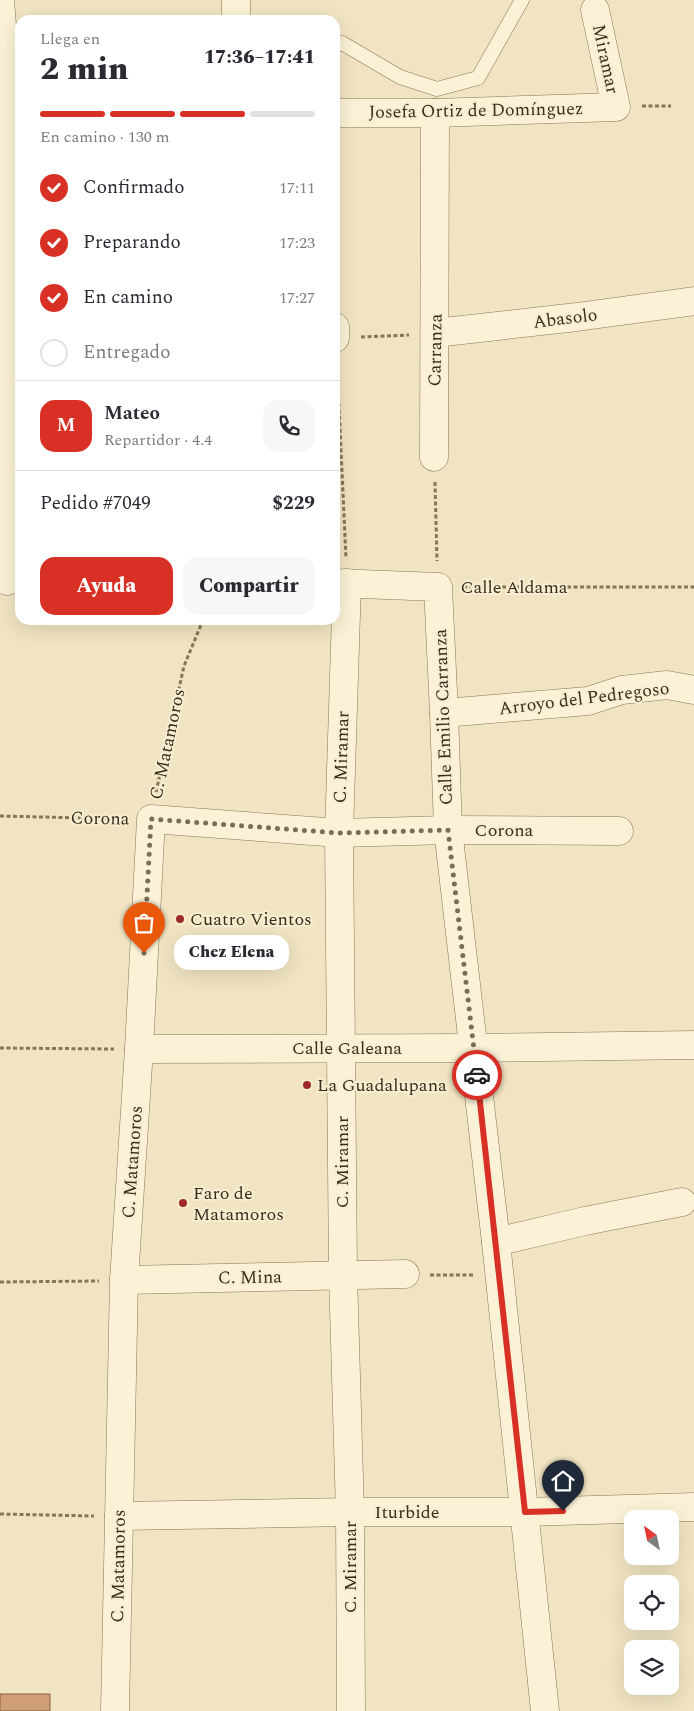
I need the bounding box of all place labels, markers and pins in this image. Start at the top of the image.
pin [123,902,165,953]
place label: Cuatro Vientos [190,906,312,933]
marker: Cuatro Vientos [174,913,186,925]
callout: Chez Elena [174,936,289,970]
place label: La Guadalupana [317,1072,447,1099]
marker: La Guadalupana [301,1079,313,1091]
place label: Faro de Matamoros [193,1180,284,1228]
marker: Faro de Matamoros [177,1197,189,1209]
pin [542,1460,584,1511]

